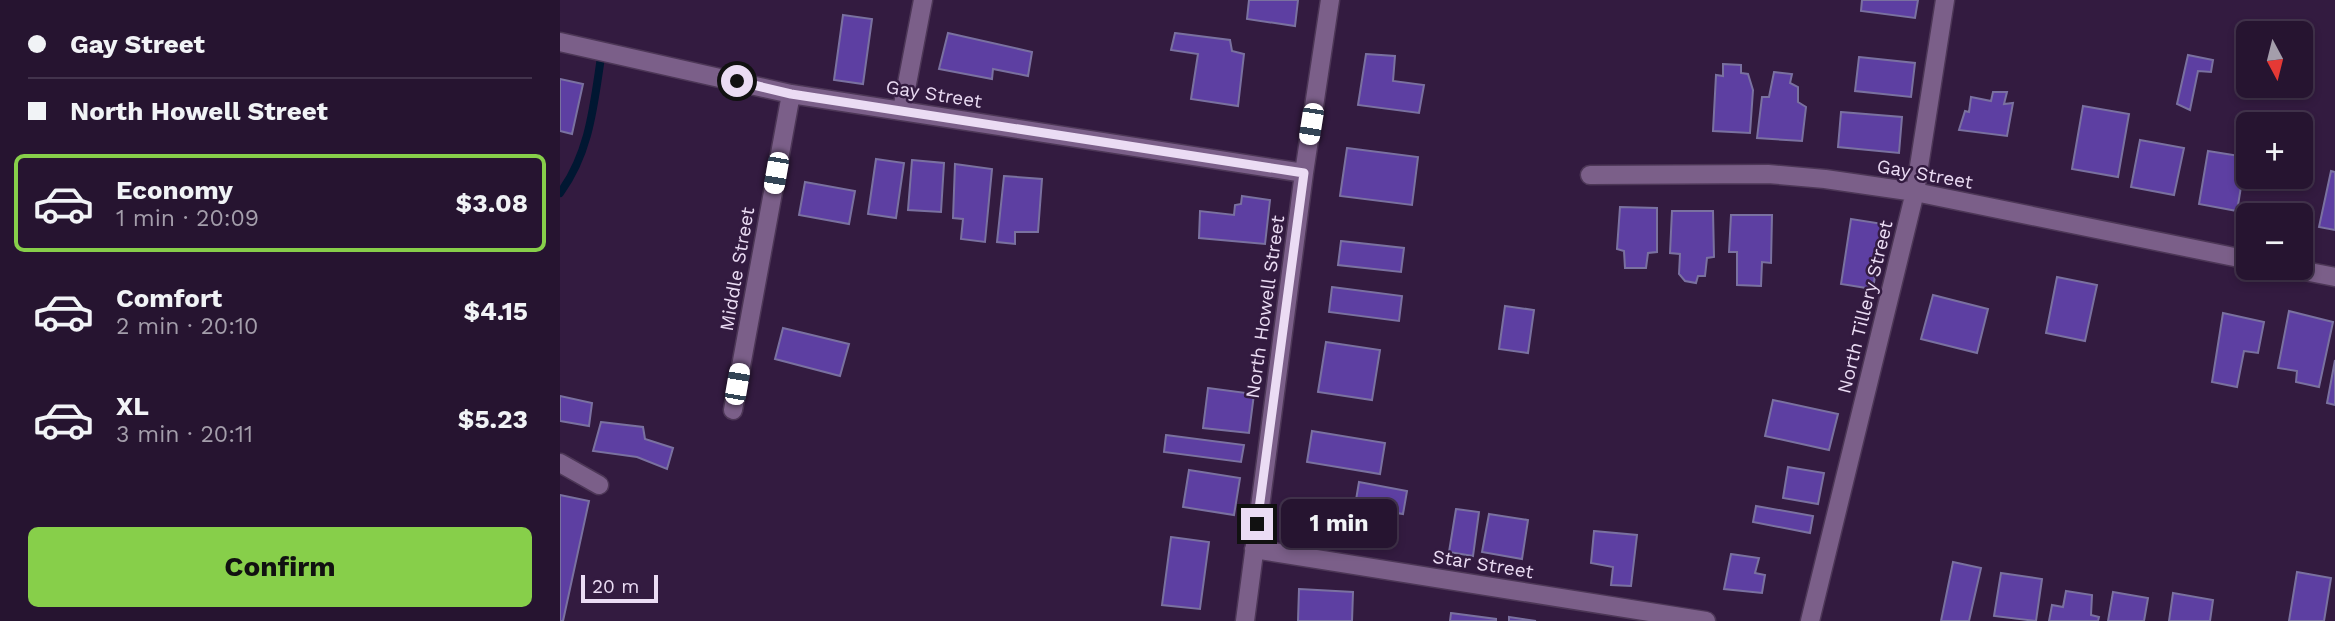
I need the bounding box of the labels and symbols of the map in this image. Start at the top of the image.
north arrow [2236,21,2314,98]
route start [721,65,753,97]
street label: Gay Street [884,75,984,113]
car [1298,102,1325,146]
car [763,150,790,196]
street label: Gay Street [1875,154,1975,194]
street label: Middle Street [715,205,759,333]
street label: North Howell Street [1241,214,1289,400]
street label: North Tillery Street [1832,218,1898,396]
car [724,361,751,407]
callout: 1 min [1282,500,1397,548]
route end [1241,508,1273,540]
street label: Star Street [1431,545,1535,583]
scale bar [581,572,658,604]

